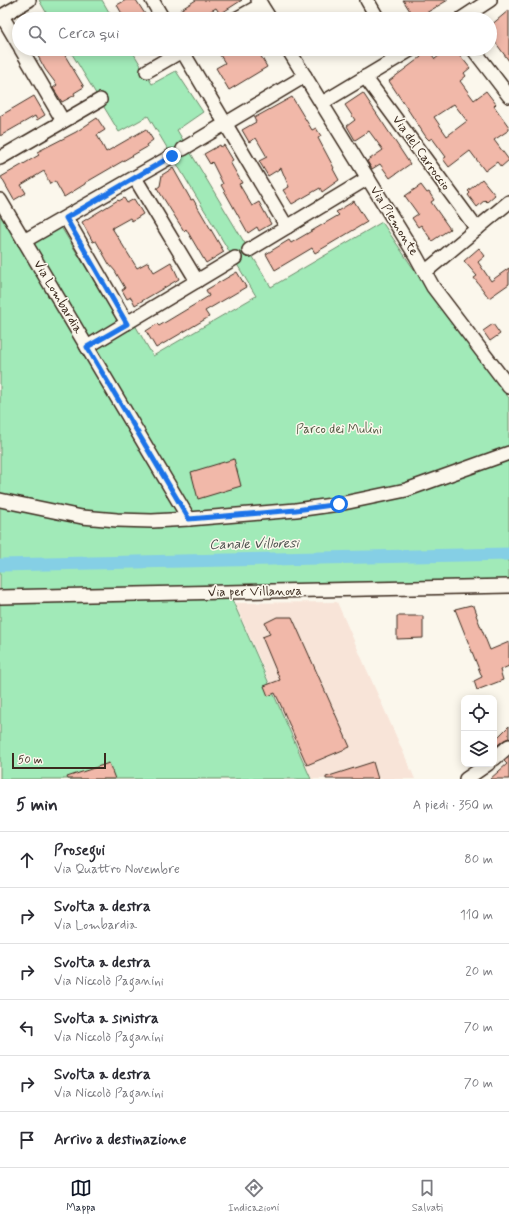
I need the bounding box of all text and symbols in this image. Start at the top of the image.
search box [12,12,497,56]
icon: search [26,23,48,45]
text: Cerca qui [58,24,119,44]
street label: Via del Carroccio [388,112,454,194]
route end [163,147,181,165]
street label: Via Piemonte [366,183,422,259]
street label: Via Lombardia [29,257,87,337]
park label: Parco dei Mulini [296,421,382,438]
route start [330,495,348,513]
water label: Canale Villoresi [209,534,301,554]
street label: Via per Villanova [208,583,303,601]
map controls [461,695,497,767]
button: locate [461,695,497,731]
button: layers [461,731,497,767]
scale bar [12,751,106,770]
text: 50 m [18,753,43,767]
text: 5 min [16,794,58,816]
text: A piedi · 350 m [413,797,493,814]
text: Prosegui [54,841,105,861]
icon: ahead [16,849,38,871]
text: 80 m [464,851,493,868]
text: Via Quattro Novembre [54,861,180,878]
text: Svolta a destra [54,897,151,917]
icon: right [16,905,38,927]
text: 110 m [460,907,493,924]
text: Via Lombardia [54,917,137,934]
text: Svolta a destra [54,953,151,973]
icon: right [16,961,38,983]
text: 20 m [465,963,493,980]
text: Via Niccolò Paganini [54,973,164,990]
text: Svolta a sinistra [54,1009,159,1029]
icon: left [16,1017,38,1039]
text: 70 m [464,1019,493,1036]
text: Via Niccolò Paganini [54,1029,164,1046]
text: Svolta a destra [54,1065,151,1085]
icon: right [16,1073,38,1095]
text: 70 m [464,1075,493,1092]
text: Via Niccolò Paganini [54,1085,164,1102]
icon: arrive [16,1129,38,1151]
text: Arrivo a destinazione [54,1130,187,1150]
tab: Mappa [66,1177,96,1215]
tab: Indicazioni [228,1177,279,1215]
tab: Salvati [412,1177,443,1215]

